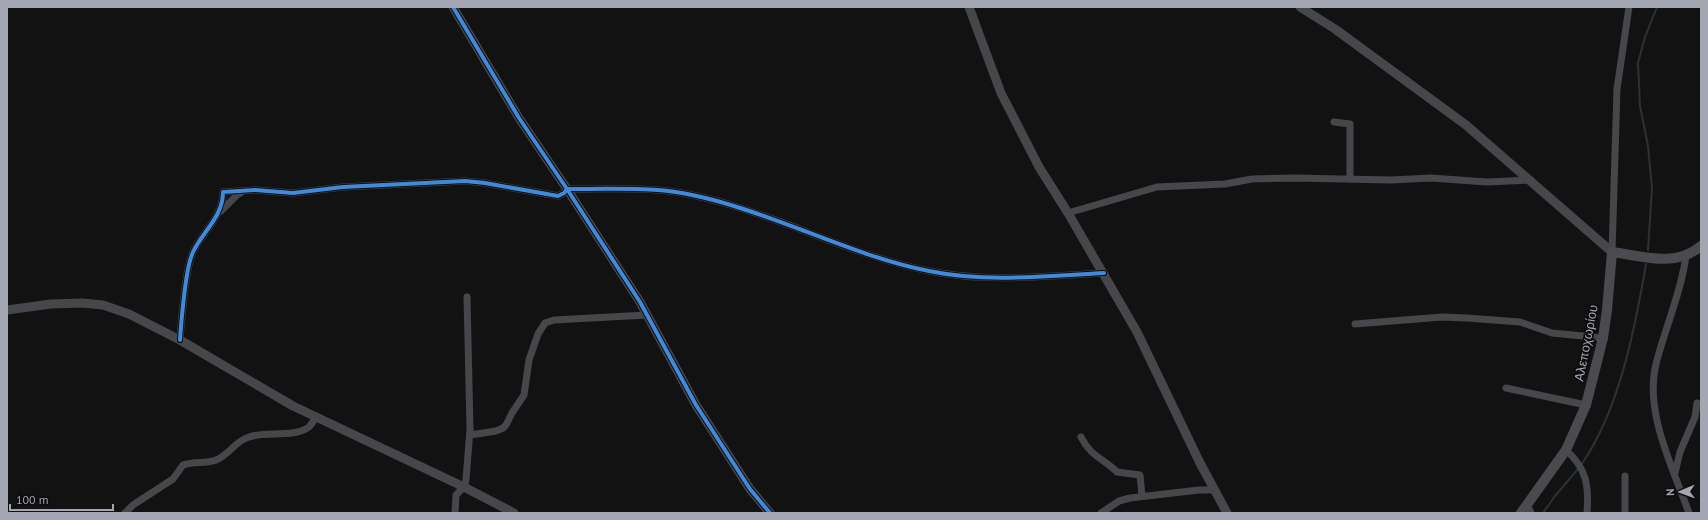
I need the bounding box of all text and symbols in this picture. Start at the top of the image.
street label: Αλεποχωρίου [1570,303,1602,383]
north arrow [1660,472,1700,512]
scale bar [10,486,113,512]
text: N [1663,488,1677,496]
text: 100 m [16,492,49,507]

